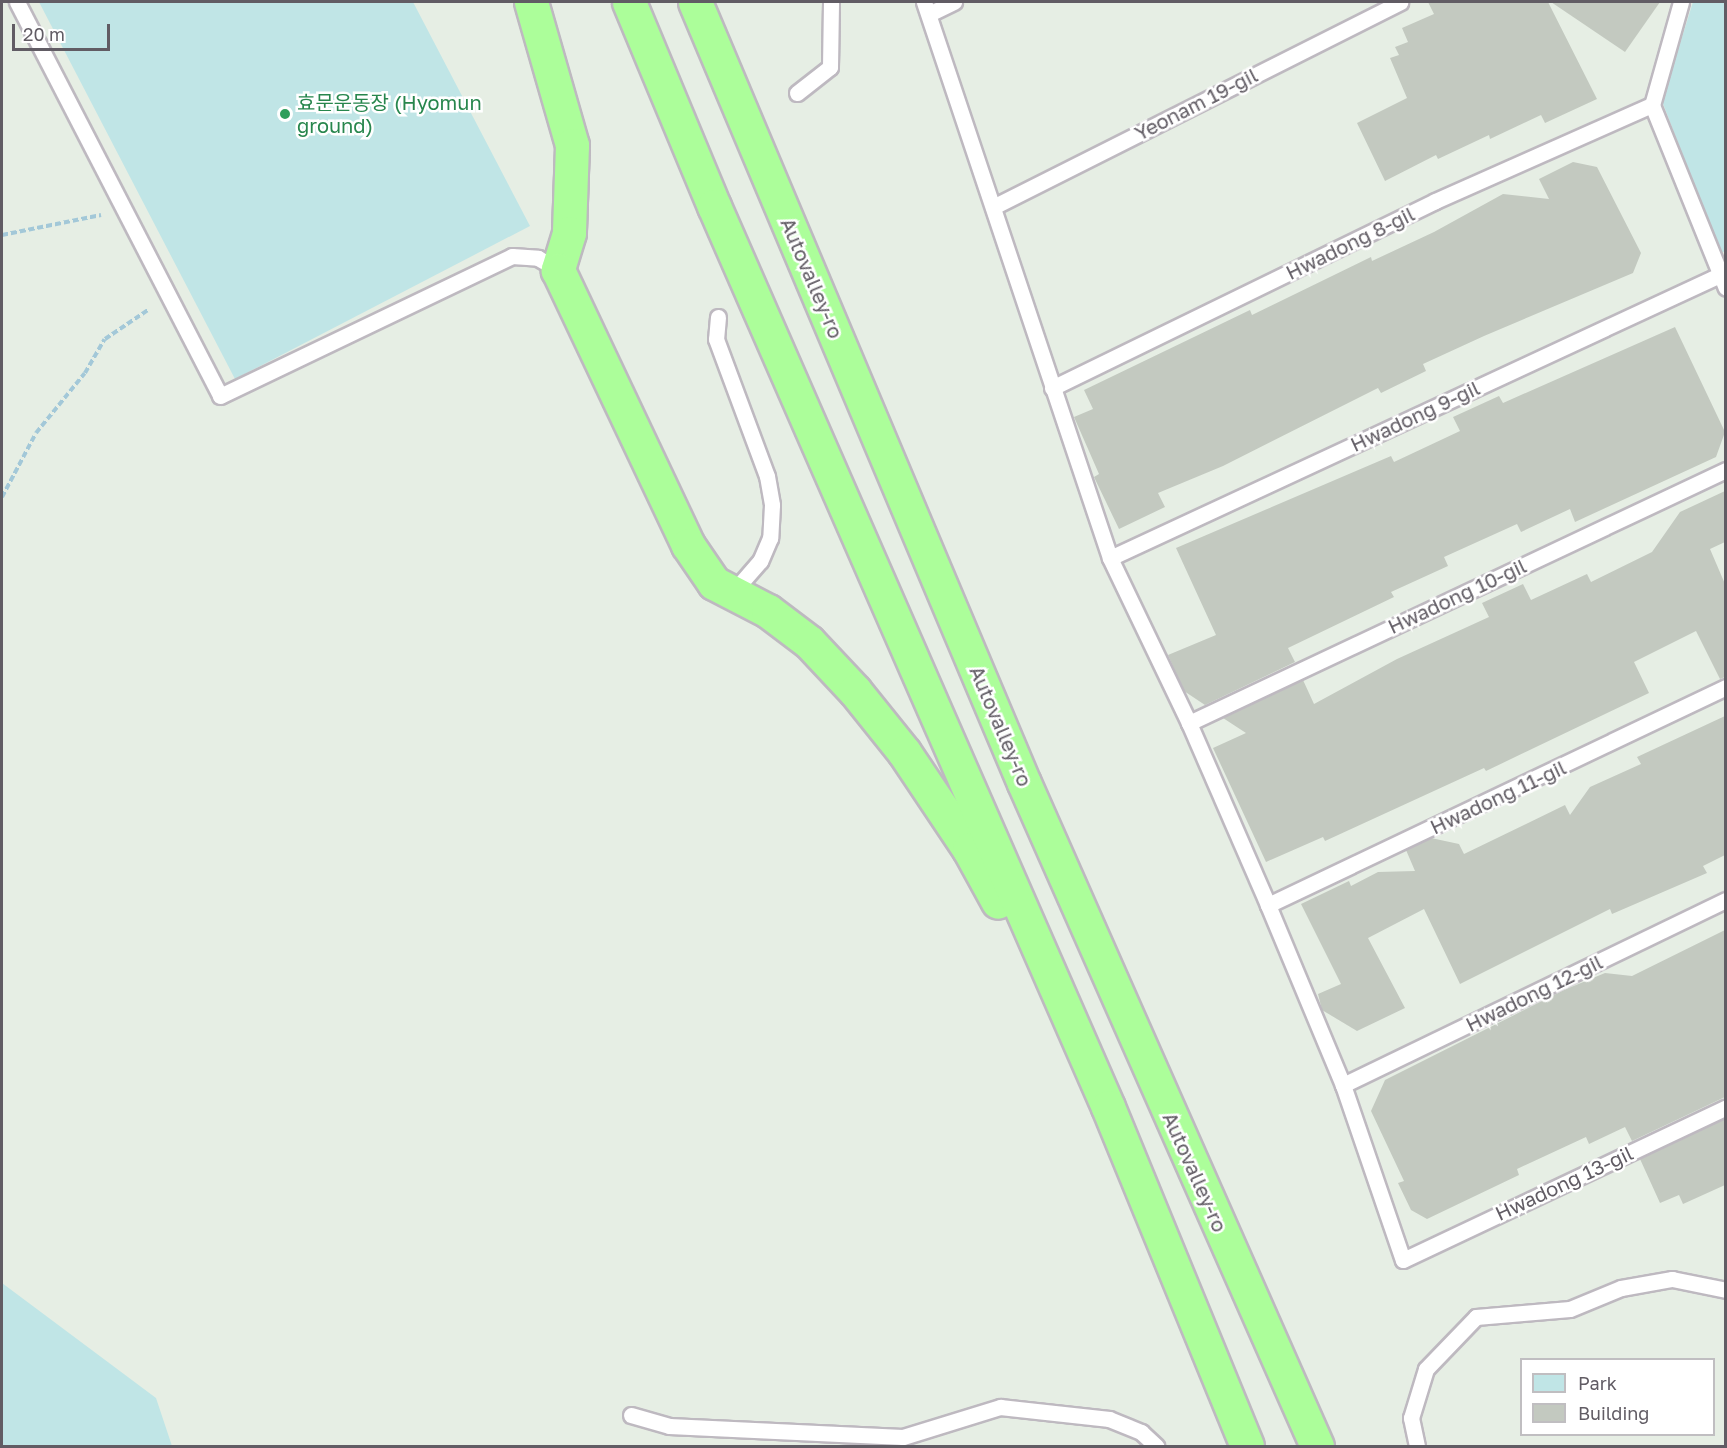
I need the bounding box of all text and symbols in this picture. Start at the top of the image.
scale bar [15,12,112,50]
text: 20 m [23,23,65,45]
street label: Yeonam 19-gil [1131,63,1261,145]
place label: 효문운동장 (Hyomun ground) [297,90,482,137]
marker: 효문운동장 (Hyomun ground) [278,107,292,121]
street label: Hwadong 8-gil [1282,202,1418,284]
street label: Autovalley-ro [776,214,848,342]
street label: Hwadong 9-gil [1347,376,1483,456]
street label: Hwadong 10-gil [1384,553,1530,639]
street label: Autovalley-ro [965,662,1037,790]
street label: Hwadong 11-gil [1426,755,1570,839]
street label: Hwadong 12-gil [1462,950,1606,1036]
street label: Autovalley-ro [1158,1108,1232,1236]
street label: Hwadong 13-gil [1491,1141,1637,1225]
legend [1520,1358,1715,1436]
text: Park [1578,1372,1617,1394]
text: Building [1578,1402,1649,1424]

